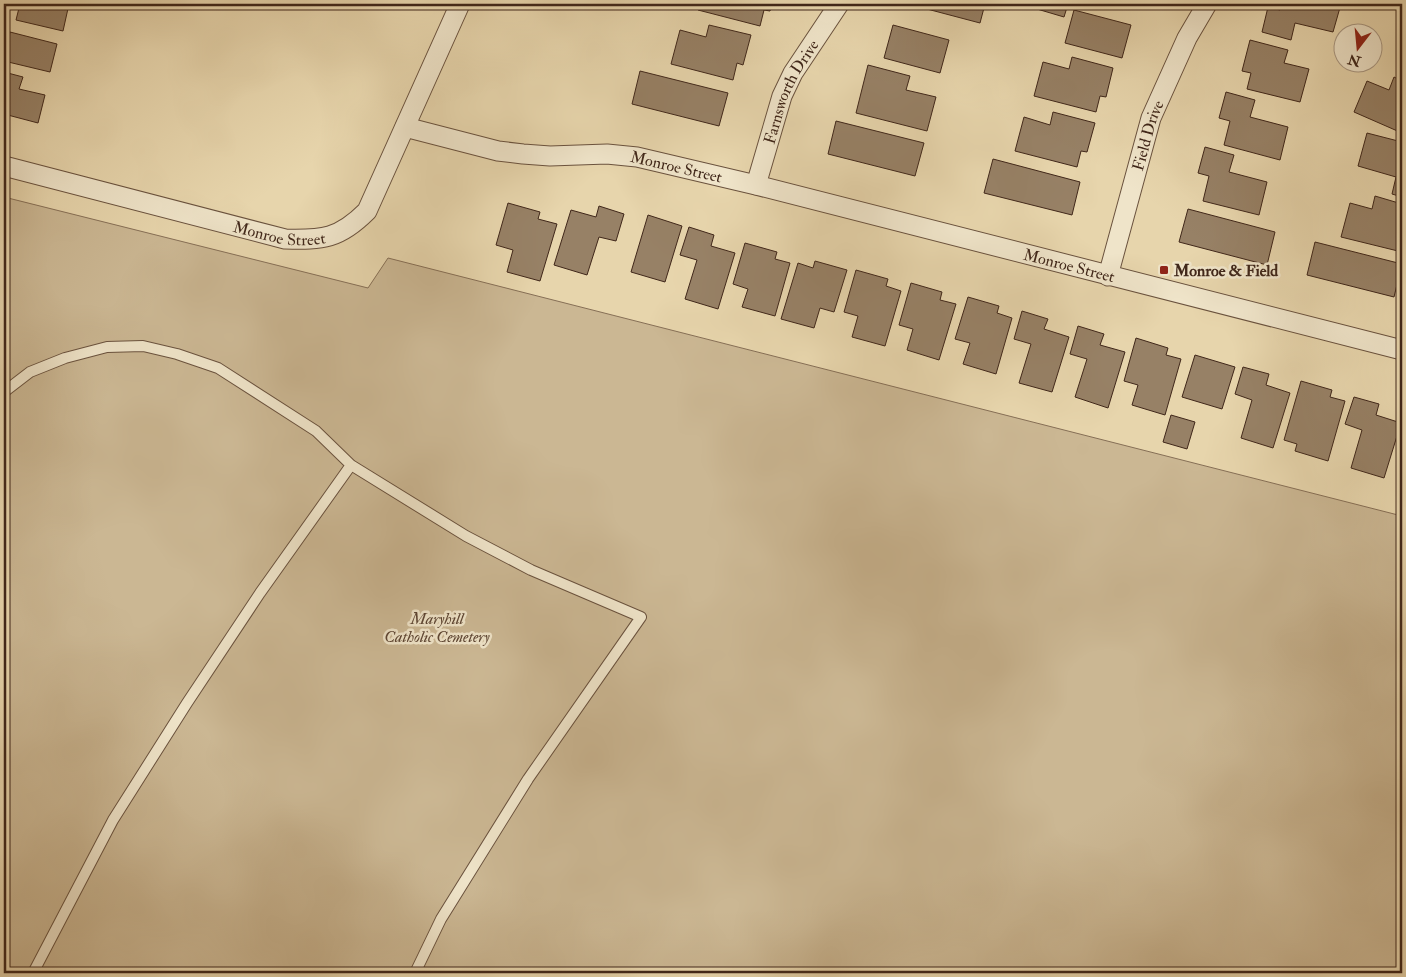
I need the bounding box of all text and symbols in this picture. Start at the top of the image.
north arrow [1334,22,1384,72]
street label: Farnsworth Drive [760,36,824,146]
text: N [1346,50,1364,70]
street label: Field Drive [1128,97,1169,173]
street label: Monroe Street [628,147,724,188]
street label: Monroe Street [231,217,327,250]
street label: Monroe Street [1021,245,1117,287]
place label: Monroe & Field [1173,261,1278,281]
marker: Monroe & Field [1158,264,1170,276]
park label: Maryhill Catholic Cemetery [384,609,490,647]

